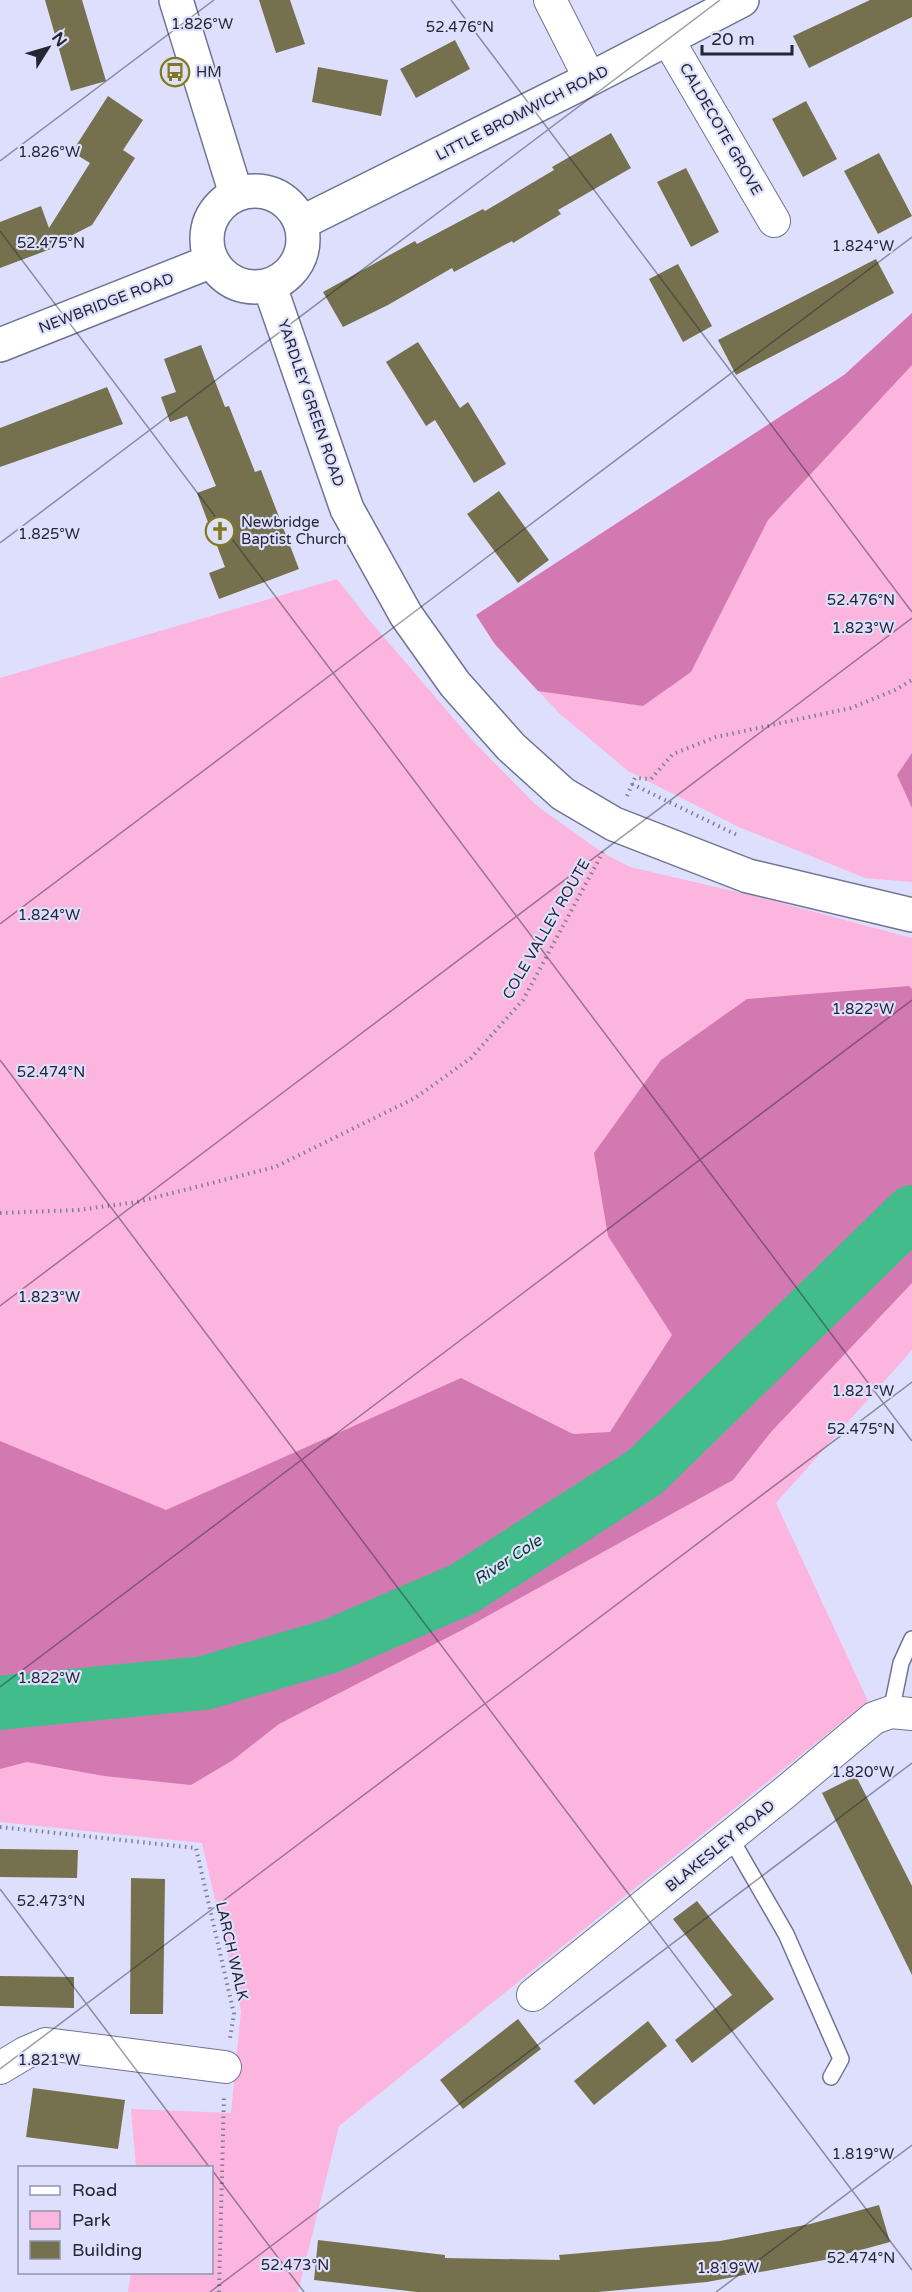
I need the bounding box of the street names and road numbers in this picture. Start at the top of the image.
street label: CALDECOTE GROVE [676,60,766,198]
street label: LITTLE BROMWICH ROAD [433,62,611,164]
street label: NEWBRIDGE ROAD [36,269,176,337]
street label: YARDLEY GREEN ROAD [274,317,348,489]
street label: COLE VALLEY ROUTE [499,856,593,1002]
street label: BLAKESLEY ROAD [662,1796,778,1896]
street label: LARCH WALK [212,1900,252,2002]

